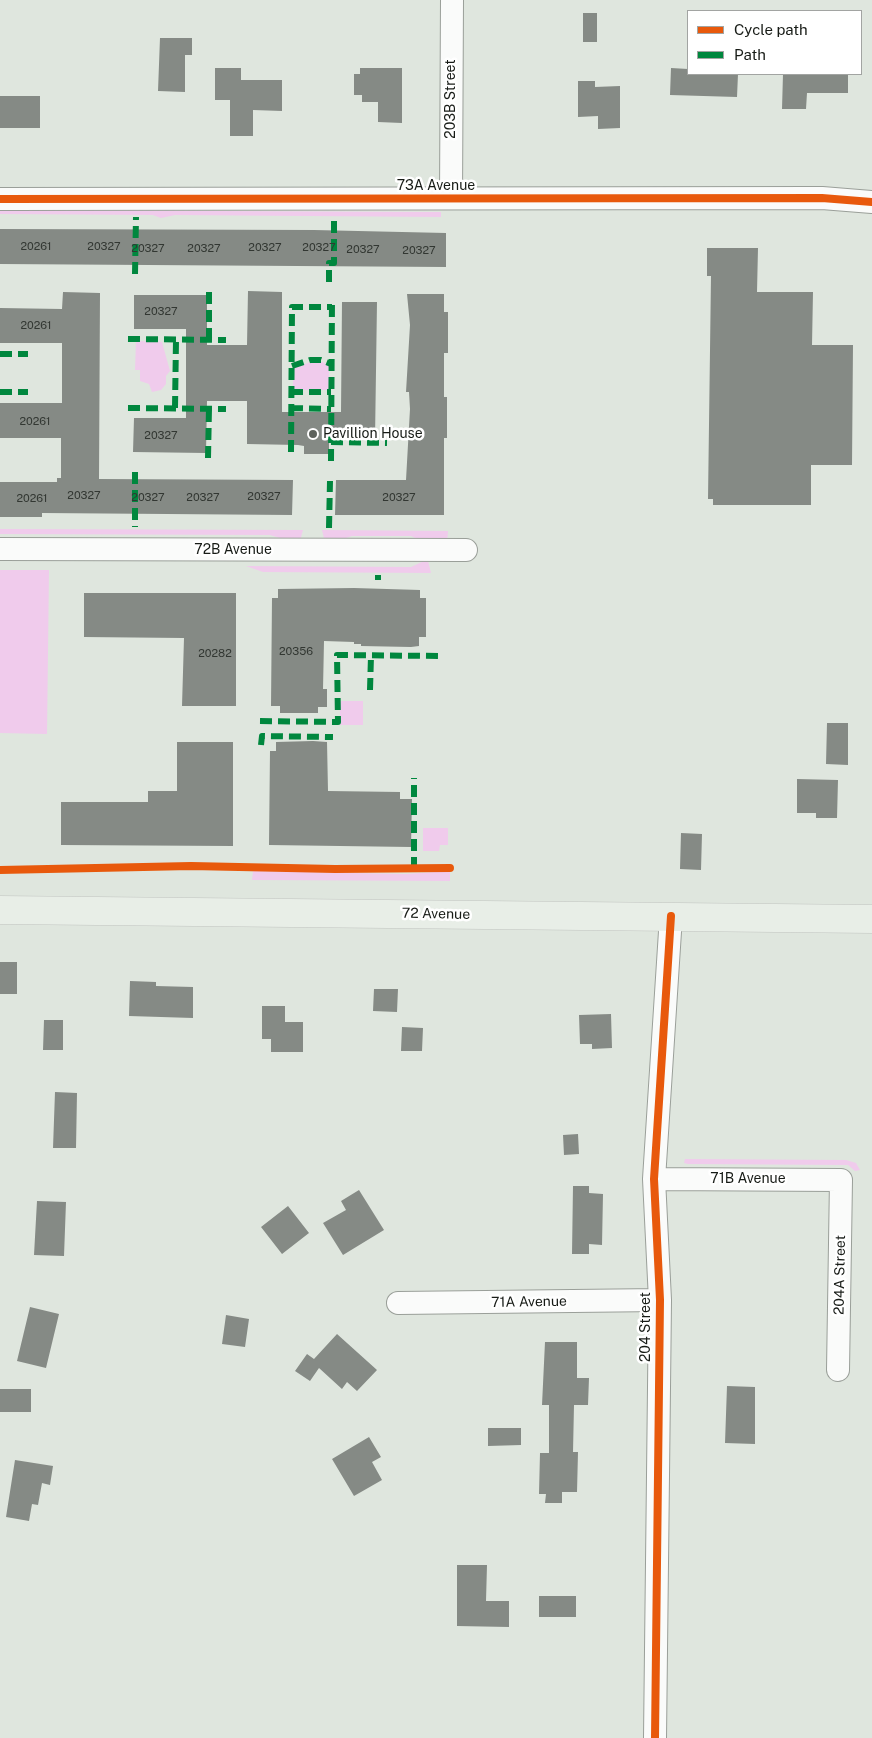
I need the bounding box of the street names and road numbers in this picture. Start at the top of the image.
street label: 203B Street [443,59,459,139]
street label: 73A Avenue [397,178,475,194]
street label: 72B Avenue [194,542,272,558]
street label: 72 Avenue [402,905,470,923]
street label: 71B Avenue [710,1171,786,1187]
street label: 204A Street [831,1235,849,1315]
street label: 204 Street [638,1292,654,1362]
street label: 71A Avenue [491,1293,567,1311]

